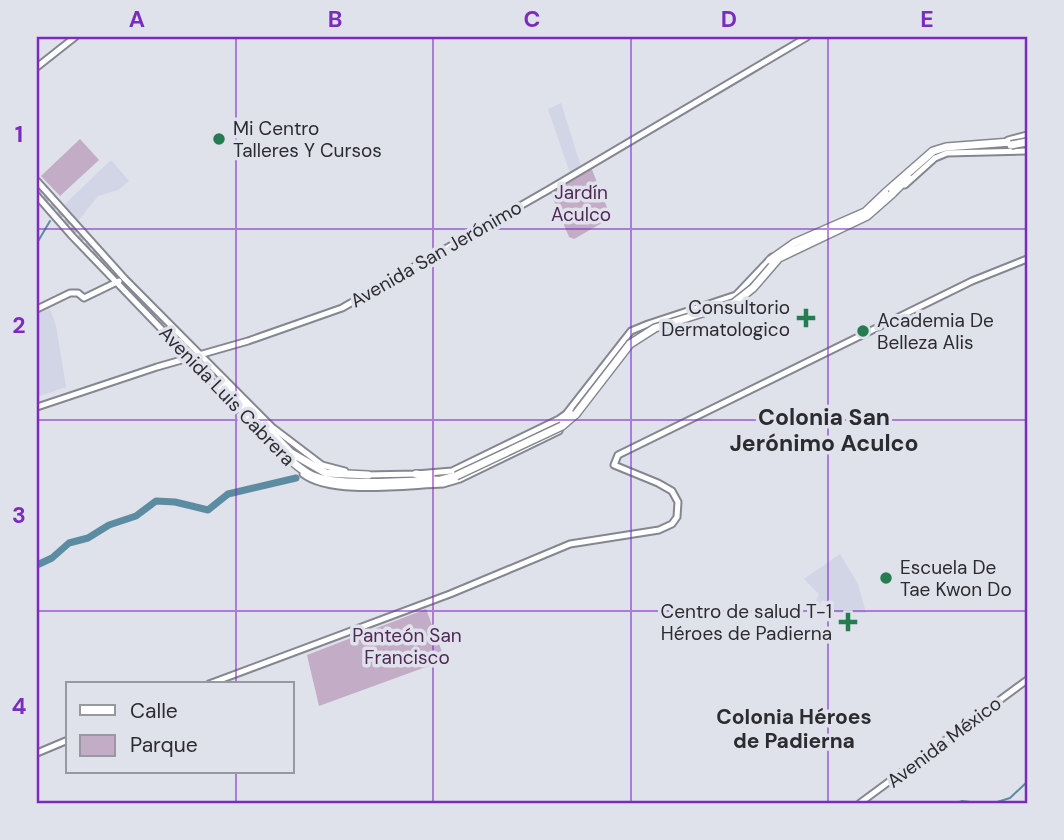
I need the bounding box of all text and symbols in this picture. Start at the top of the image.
text: A [129,4,145,34]
text: B [328,4,342,34]
text: C [524,4,540,34]
text: D [721,4,737,34]
text: E [920,4,934,34]
place label: Mi Centro Talleres Y Cursos [233,116,382,163]
text: 1 [15,119,23,149]
marker: Mi Centro Talleres Y Cursos [211,131,227,147]
park label: Jardín Aculco [551,180,611,227]
street label: Avenida San Jerónimo [346,195,526,313]
place label: Consultorio Dermatologico [661,295,790,342]
marker: Consultorio Dermatologico [796,308,816,328]
place label: Academia De Belleza Alis [877,308,994,355]
text: 2 [12,310,26,340]
street label: Avenida Luis Cabrera [154,321,300,471]
marker: Academia De Belleza Alis [855,323,871,339]
district label: Colonia San Jerónimo Aculco [729,402,919,458]
text: 3 [12,500,26,530]
place label: Escuela De Tae Kwon Do [900,555,1012,602]
marker: Escuela De Tae Kwon Do [878,570,894,586]
place label: Centro de salud T-1 Héroes de Padierna [661,599,832,646]
marker: Centro de salud T-1 Héroes de Padierna [838,612,858,632]
park label: Panteón San Francisco [352,623,462,670]
legend [66,682,294,774]
text: 4 [12,691,27,721]
street label: Avenida México [882,691,1006,793]
text: Calle [130,697,178,725]
district label: Colonia Héroes de Padierna [716,703,872,755]
text: Parque [130,731,198,759]

